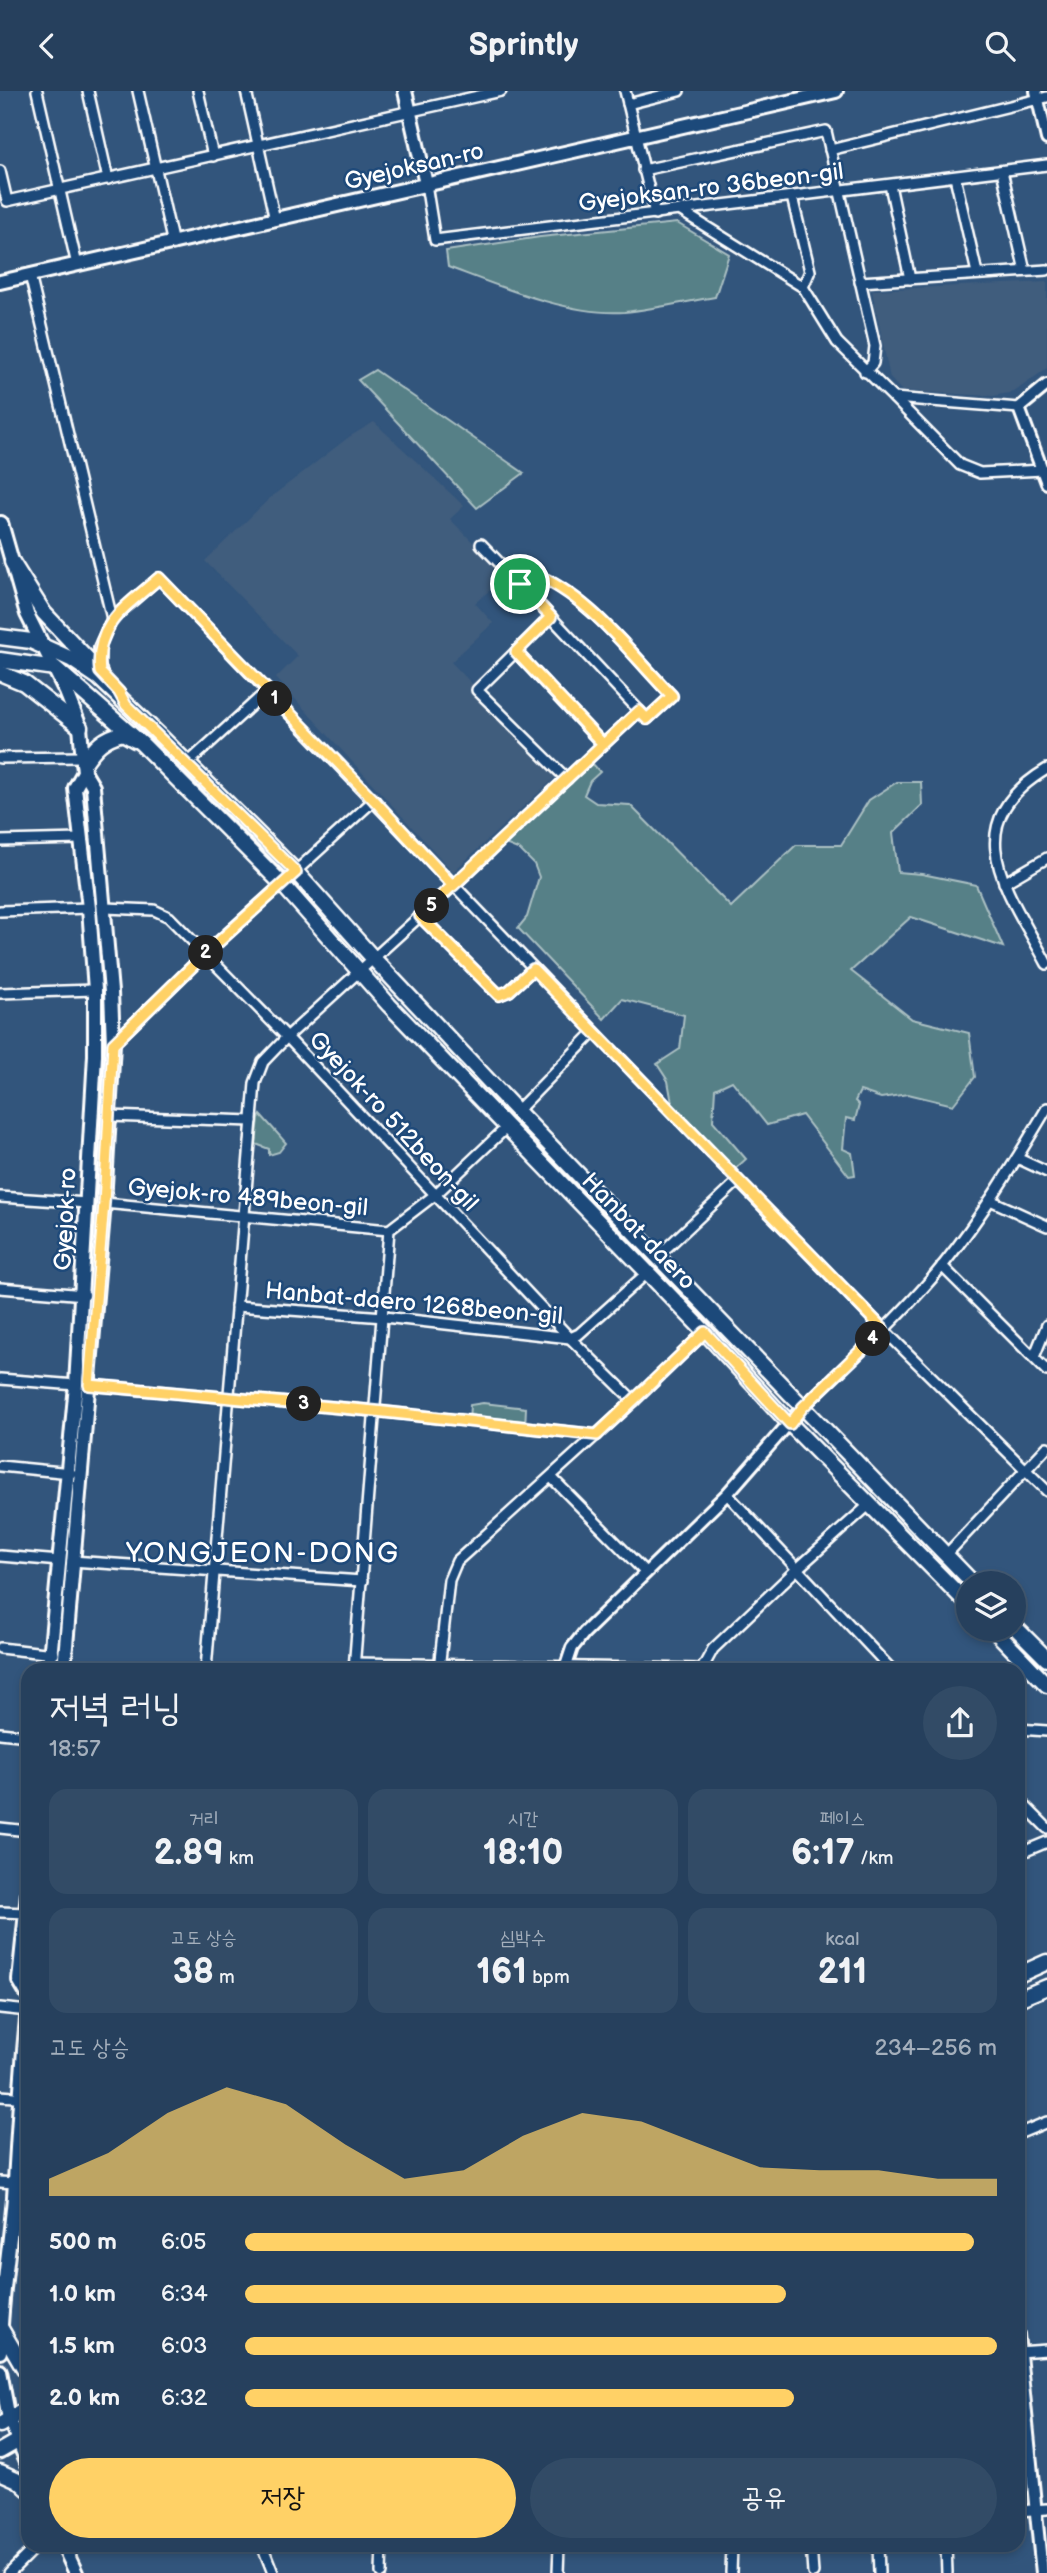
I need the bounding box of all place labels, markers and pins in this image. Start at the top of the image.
pin [490,554,550,614]
pin: 1 [258,681,292,717]
pin: 5 [414,889,450,923]
pin: 2 [188,935,224,971]
pin: 4 [856,1321,890,1357]
pin: 3 [286,1387,322,1421]

